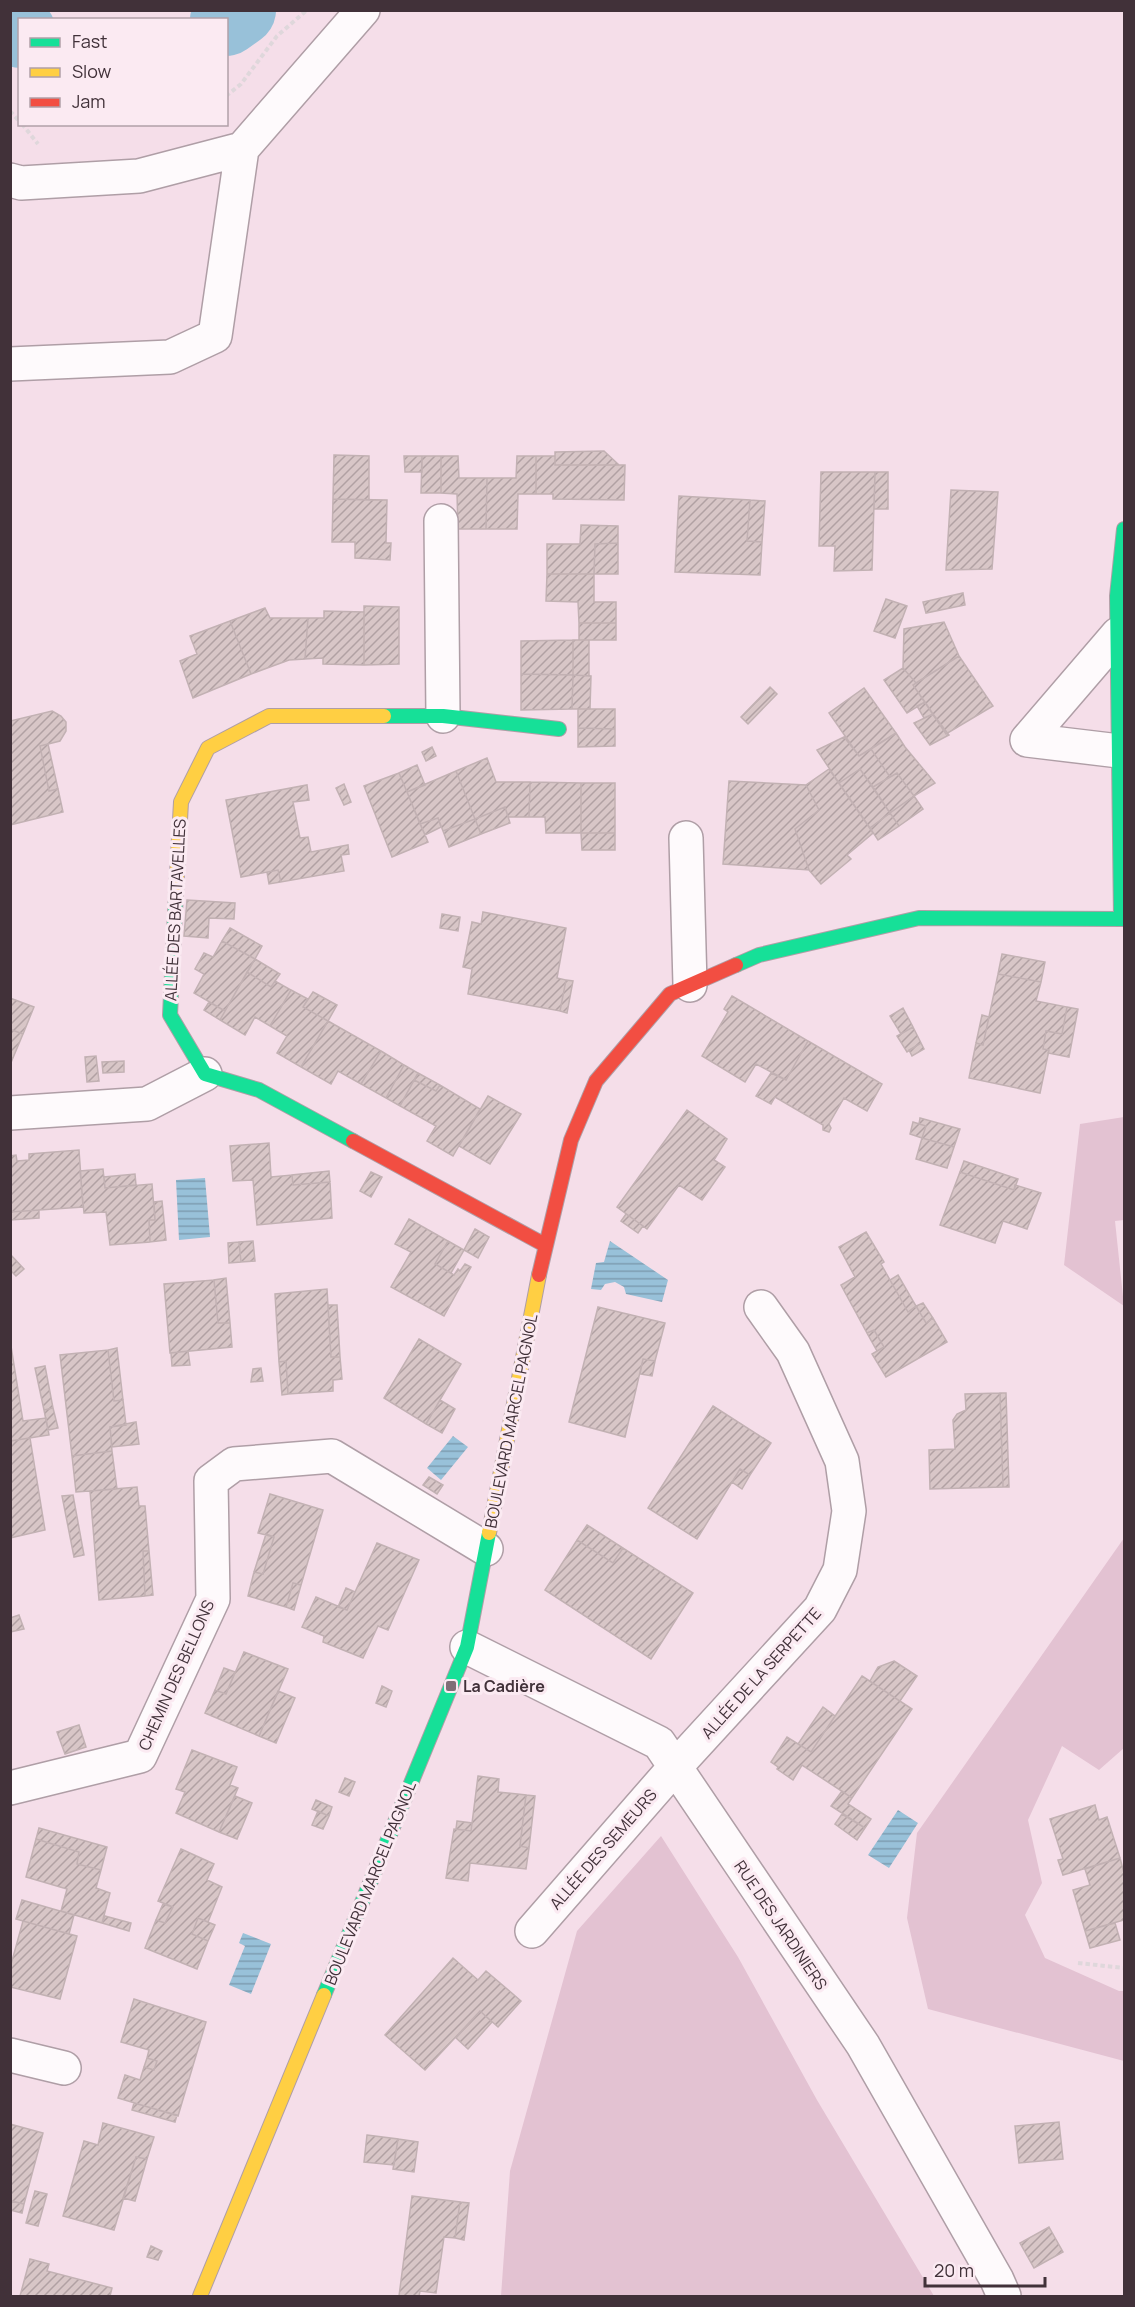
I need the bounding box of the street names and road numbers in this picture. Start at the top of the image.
street label: ALLÉE DES BARTAVELLES [159,818,191,1002]
street label: BOULEVARD MARCEL PAGNOL [479,1312,543,1530]
street label: CHEMIN DES BELLONS [133,1596,219,1754]
street label: ALLÉE DE LA SERPETTE [696,1603,826,1743]
street label: BOULEVARD MARCEL PAGNOL [319,1778,421,1988]
street label: ALLÉE DES SEMEURS [544,1784,662,1914]
street label: RUE DES JARDINIERS [729,1856,833,1994]

